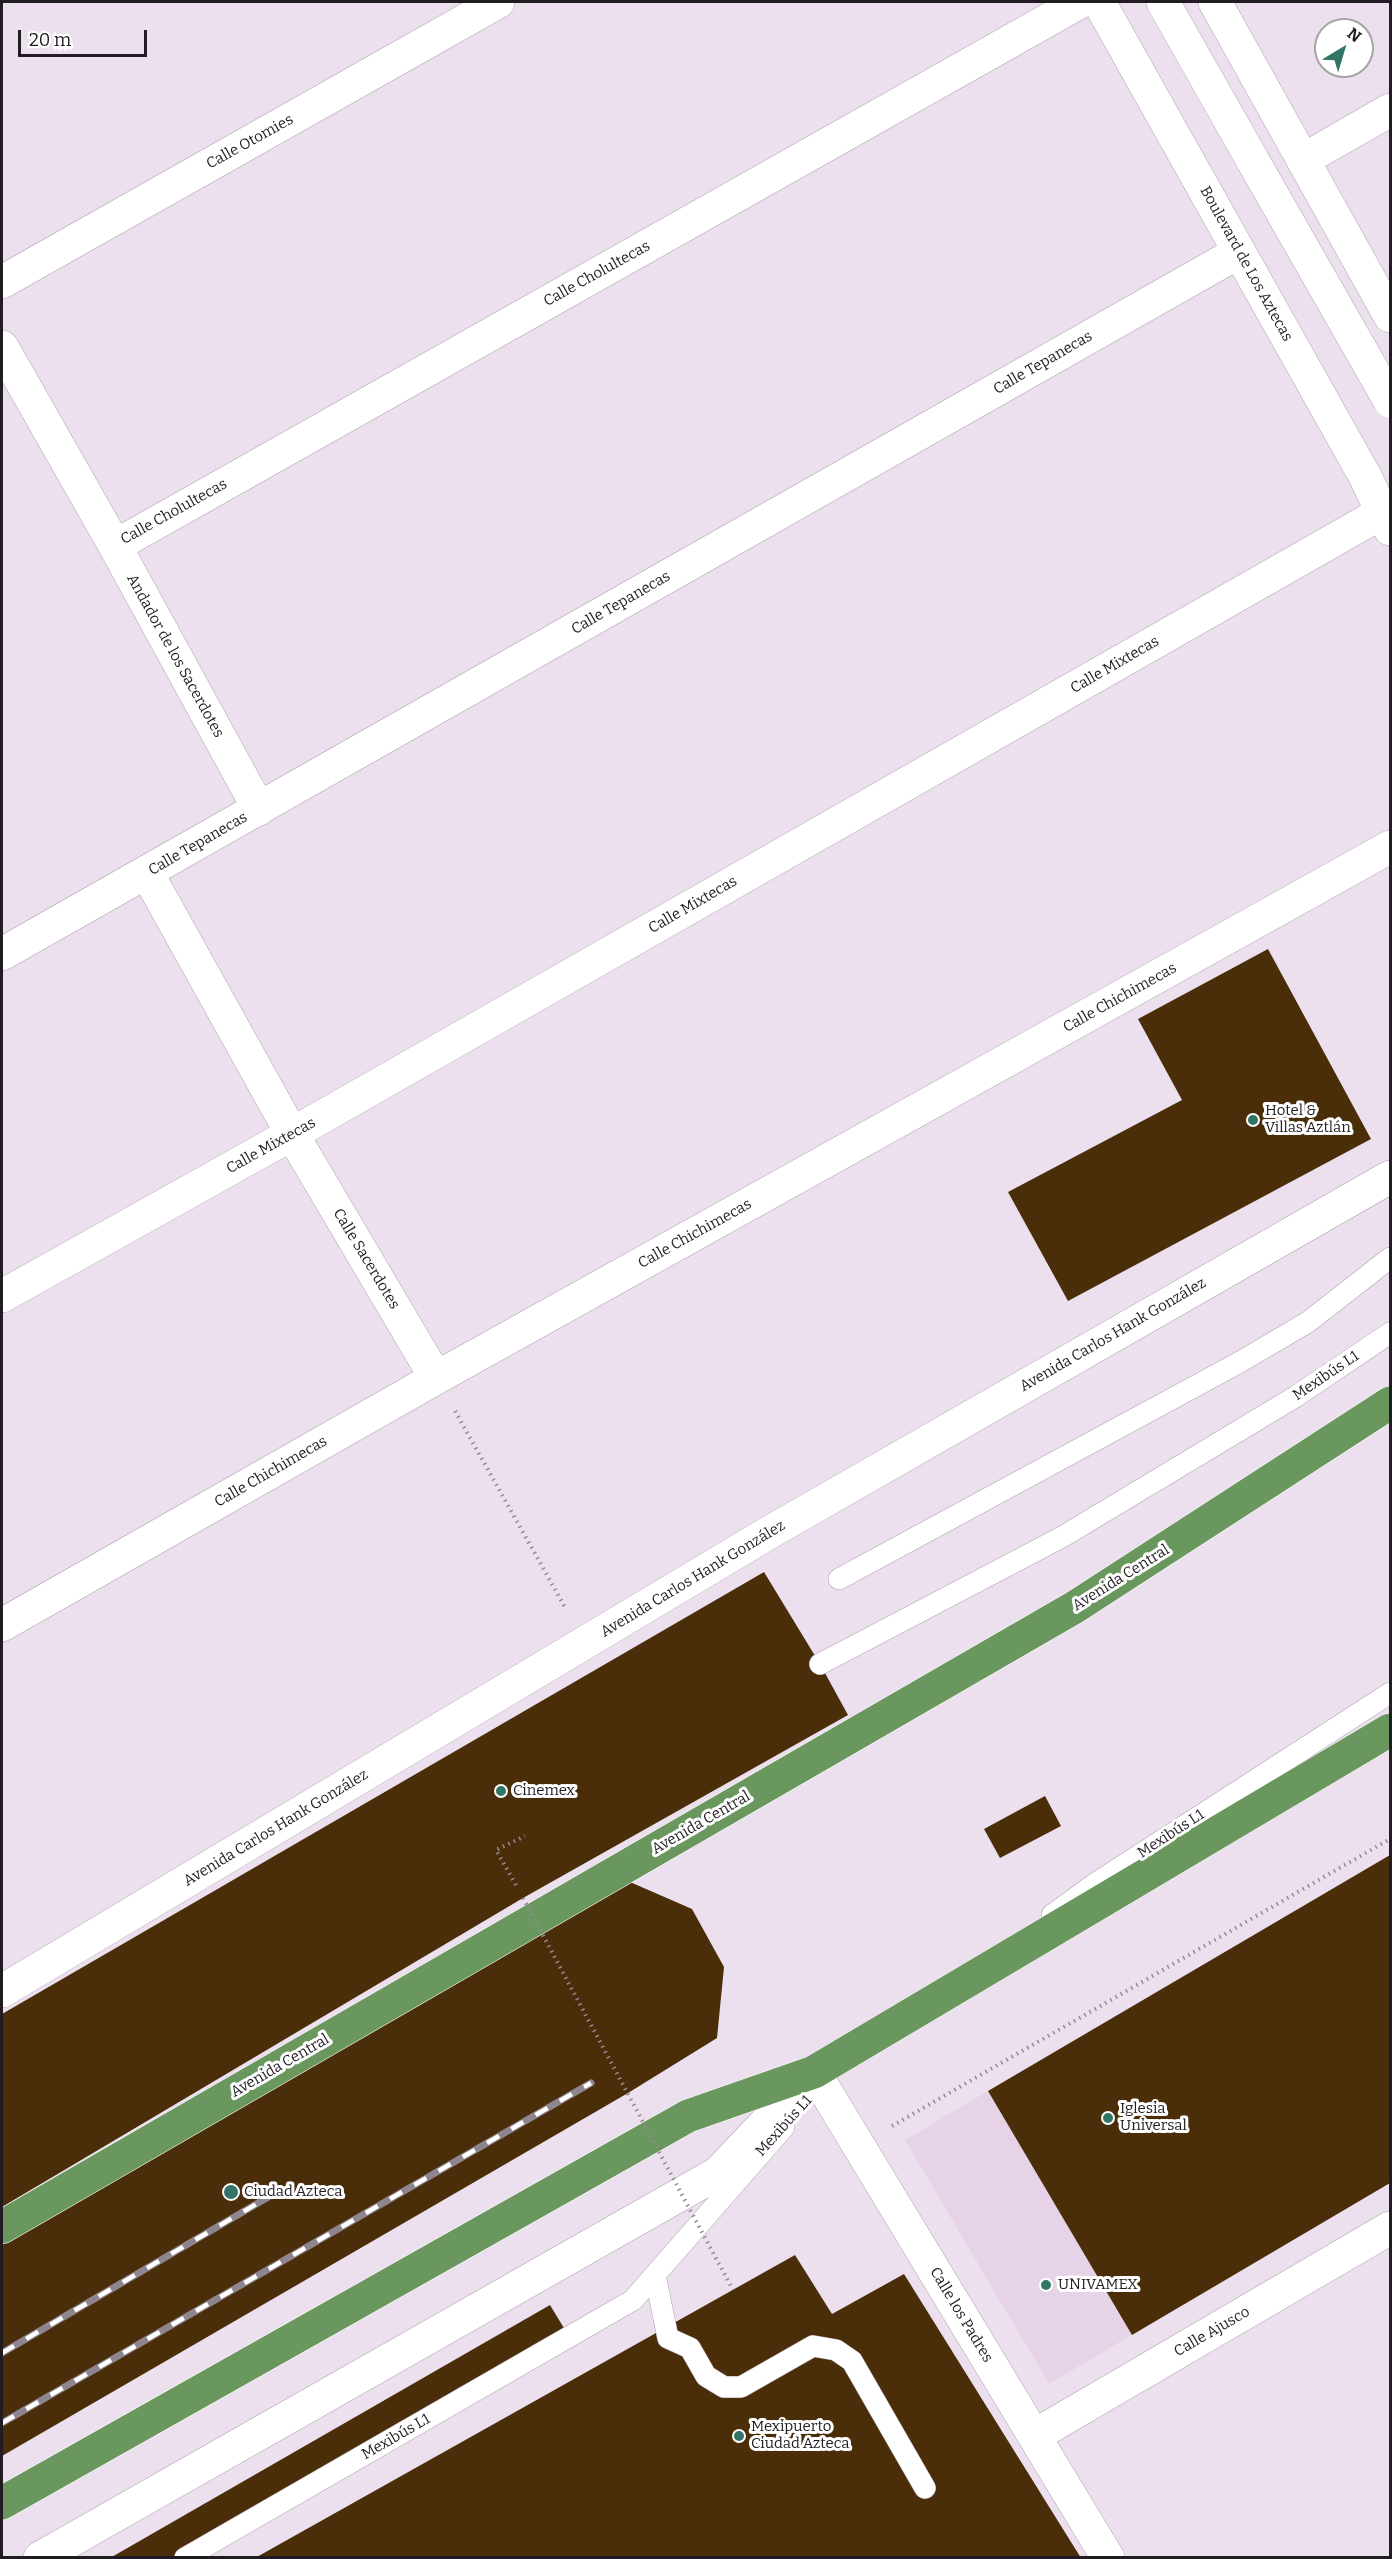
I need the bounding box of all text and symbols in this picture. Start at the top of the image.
scale bar [21,18,150,56]
north arrow [1314,18,1374,78]
text: N [1343,24,1365,46]
text: 20 m [29,29,71,51]
street label: Calle Otomies [203,111,297,173]
street label: Boulevard de Los Aztecas [1196,183,1296,345]
street label: Calle Cholultecas [541,237,653,311]
street label: Calle Tepanecas [990,327,1096,399]
street label: Calle Cholultecas [118,475,230,549]
street label: Calle Tepanecas [568,567,674,639]
street label: Andador de los Sacerdotes [123,571,227,741]
street label: Calle Mixtecas [1068,632,1162,698]
street label: Calle Tepanecas [145,808,251,880]
street label: Calle Mixtecas [646,872,740,938]
street label: Calle Chichimecas [1060,959,1180,1037]
place label: Hotel & Villas Aztlán [1265,1102,1351,1137]
marker: Hotel & Villas Aztlán [1246,1113,1260,1127]
street label: Calle Mixtecas [223,1114,319,1178]
street label: Calle Chichimecas [635,1195,755,1273]
street label: Calle Sacerdotes [329,1205,403,1313]
street label: Avenida Carlos Hank González [1017,1274,1209,1396]
street label: Mexibús L1 [1290,1347,1362,1405]
street label: Calle Chichimecas [212,1432,330,1512]
street label: Avenida Carlos Hank González [598,1517,788,1641]
street label: Avenida Central [1069,1541,1173,1615]
street label: Avenida Carlos Hank González [181,1766,371,1890]
place label: Cinemex [513,1782,575,1800]
marker: Cinemex [494,1784,508,1798]
street label: Avenida Central [649,1788,753,1858]
street label: Mexibús L1 [1134,1806,1208,1862]
street label: Avenida Central [228,2031,332,2101]
street label: Mexibús L1 [752,2092,816,2160]
place label: Iglesia Universal [1120,2100,1187,2135]
marker: Iglesia Universal [1101,2111,1115,2125]
marker: Ciudad Azteca [222,2183,240,2201]
place label: Ciudad Azteca [244,2183,342,2201]
street label: Calle los Padres [926,2264,996,2366]
place label: UNIVAMEX [1058,2276,1138,2294]
marker: UNIVAMEX [1039,2278,1053,2292]
street label: Calle Ajusco [1171,2303,1253,2361]
street label: Mexibús L1 [359,2410,433,2464]
place label: Mexipuerto Ciudad Azteca [751,2418,849,2453]
marker: Mexipuerto Ciudad Azteca [732,2429,746,2443]

